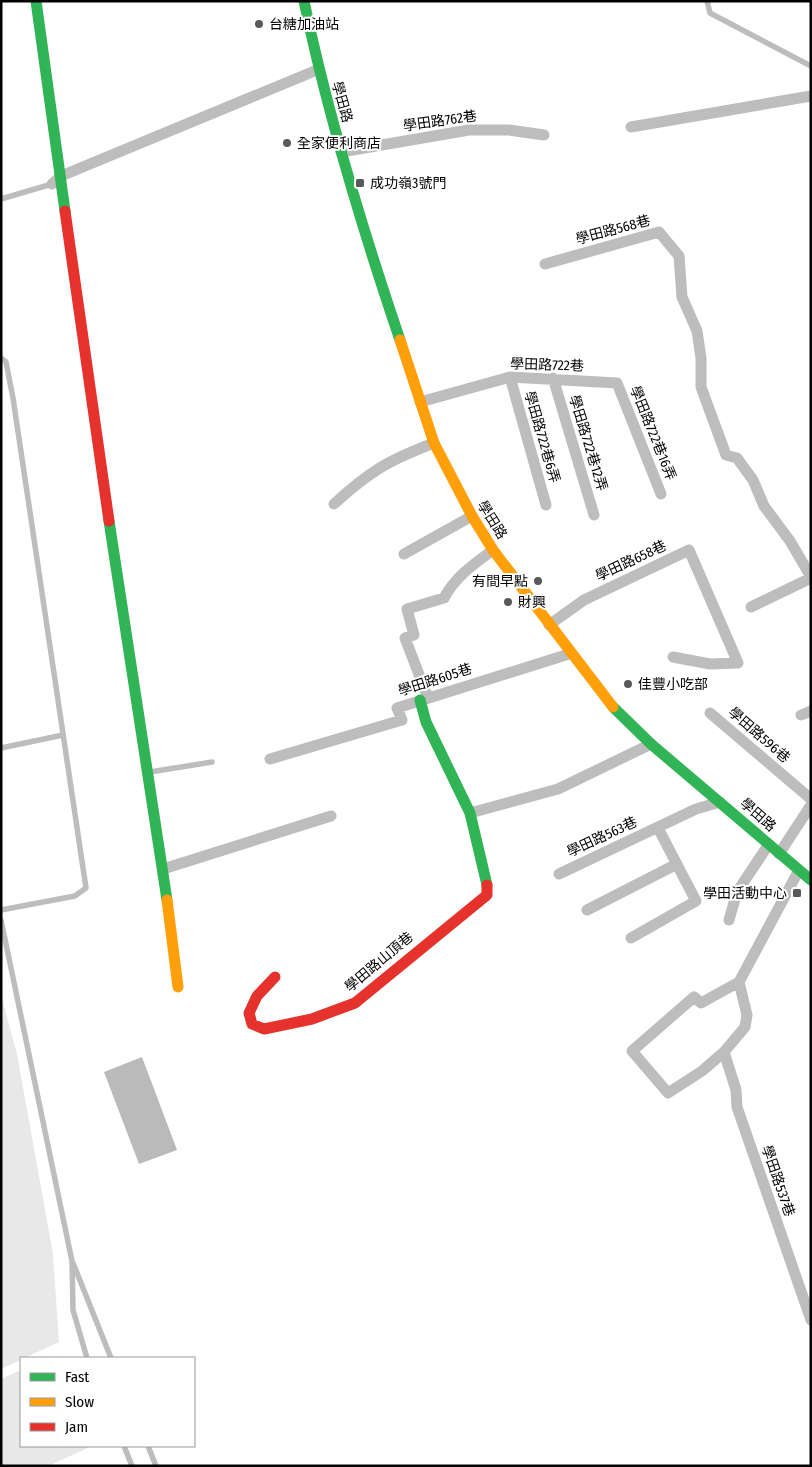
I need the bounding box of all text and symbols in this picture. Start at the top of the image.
place label: 台糖加油站 [269,16,339,33]
marker: 台糖加油站 [253,18,265,30]
street label: 學田路 [328,79,356,125]
street label: 學田路762巷 [402,107,478,135]
place label: 全家便利商店 [297,135,381,152]
marker: 全家便利商店 [281,137,293,149]
place label: 成功嶺3號門 [370,175,446,192]
marker: 成功嶺3號門 [354,177,366,189]
street label: 學田路568巷 [574,212,652,248]
street label: 學田路722巷 [510,355,584,375]
street label: 學田路722巷16弄 [626,383,680,483]
street label: 學田路722巷6弄 [521,389,563,485]
street label: 學田路722巷12弄 [565,393,611,493]
street label: 學田路 [474,498,510,542]
street label: 學田路658巷 [593,537,669,585]
place label: 有間早點 [472,573,528,590]
marker: 有間早點 [532,575,544,587]
place label: 財興 [518,594,546,611]
marker: 財興 [502,596,514,608]
street label: 學田路605巷 [396,660,474,700]
place label: 佳豐小吃部 [638,676,708,693]
marker: 佳豐小吃部 [622,678,634,690]
street label: 學田路596巷 [725,704,793,766]
street label: 學田路 [737,795,779,835]
street label: 學田路563巷 [564,813,640,861]
place label: 學田活動中心 [703,885,787,902]
marker: 學田活動中心 [791,887,803,899]
street label: 學田路山頂巷 [341,928,417,996]
street label: 學田路537巷 [758,1143,798,1219]
legend [20,1357,195,1447]
text: Fast [65,1368,89,1386]
text: Slow [65,1393,94,1411]
text: Jam [65,1418,88,1436]

